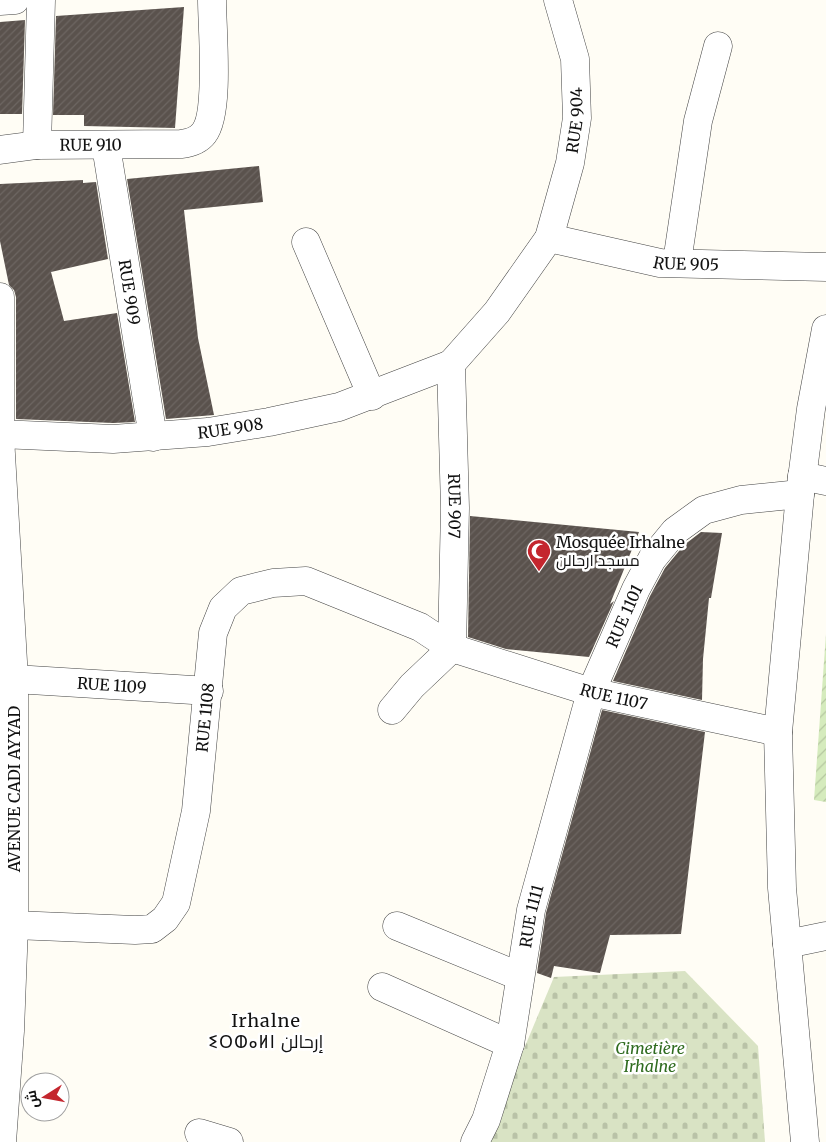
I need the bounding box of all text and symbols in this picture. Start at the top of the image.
street label: RUE 904 [562,87,587,154]
street label: RUE 910 [59,134,122,155]
street label: RUE 905 [651,252,719,274]
street label: RUE 909 [114,258,145,326]
street label: RUE 908 [197,413,265,443]
street label: RUE 907 [444,473,465,539]
place label: Mosquée Irhalne مسجد ارحالن [556,532,685,571]
mosque icon: Mosquée Irhalne مسجد ارحالن [526,538,552,572]
street label: RUE 1101 [602,581,647,651]
street label: RUE 1109 [76,673,147,697]
street label: RUE 1107 [577,679,650,714]
street label: RUE 1108 [192,682,218,753]
street label: AVENUE CADI AYYAD [4,706,24,873]
street label: RUE 1111 [515,882,548,949]
district label: Irhalne ⵉⵔⵀⴰⵍⵏ إرحالن [209,1009,324,1053]
park label: Cimetière Irhalne [615,1038,685,1076]
north arrow [20,1072,70,1122]
text: ش [22,1089,43,1110]

